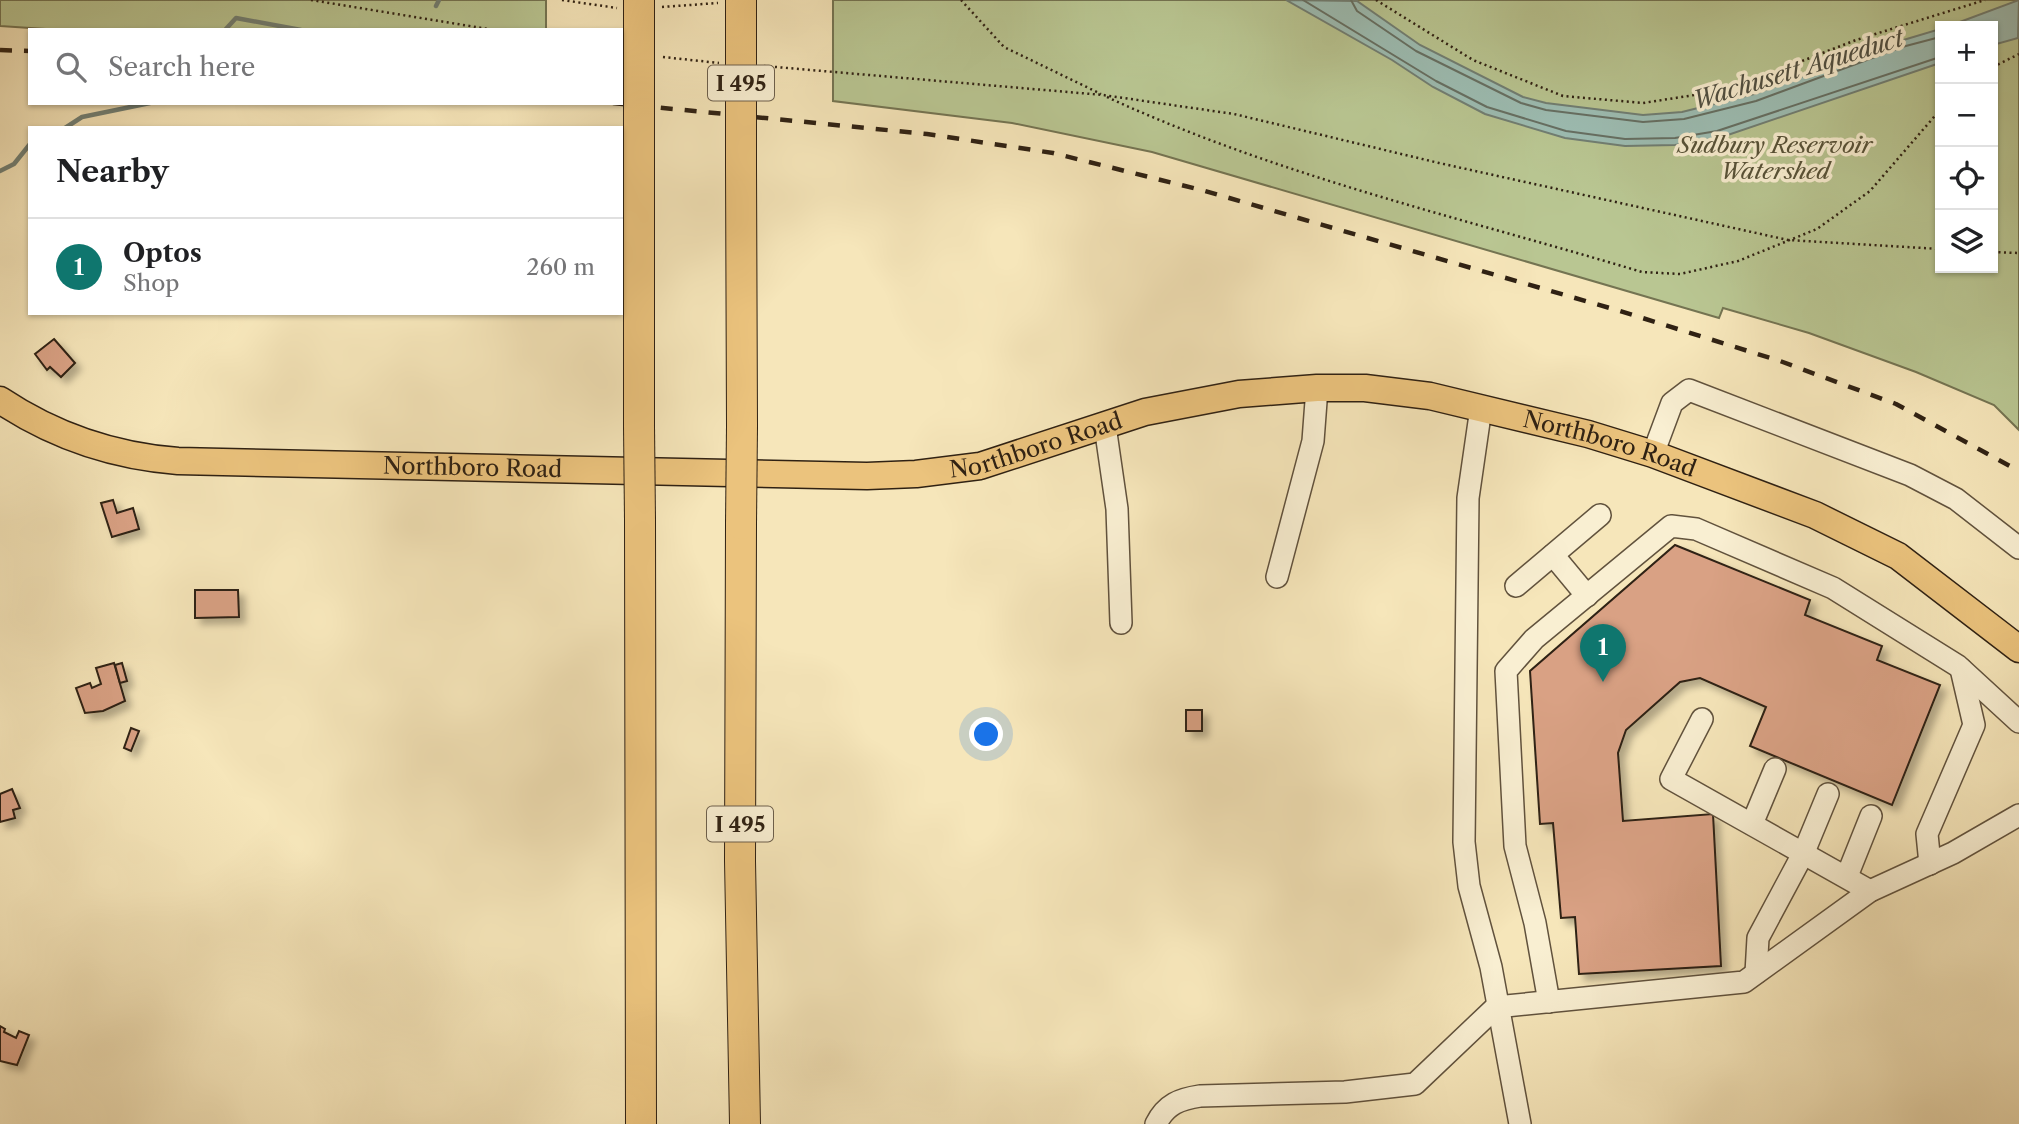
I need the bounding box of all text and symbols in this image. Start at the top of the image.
map controls [1935,21,1998,273]
button: + [1935,21,1998,84]
water label: Wachusett Aqueduct [1689,23,1908,115]
search box [28,28,623,105]
icon: search [52,48,90,86]
text: Search here [108,51,255,83]
road number: I 495 [708,66,774,100]
button: − [1935,84,1998,147]
park label: Sudbury Reservoir Watershed [1676,131,1874,185]
button: locate [1935,147,1998,210]
text: Nearby [56,153,169,190]
button: layers [1935,210,1998,273]
text: Optos [123,237,202,269]
text: 1 [74,253,84,281]
text: 260 m [526,253,595,281]
text: Shop [123,269,179,297]
street label: Northboro Road [1520,405,1700,483]
street label: Northboro Road [948,406,1126,484]
street label: Northboro Road [383,451,563,483]
pin: 1 [1580,624,1626,682]
your location [969,717,1003,751]
road number: I 495 [707,806,773,842]

